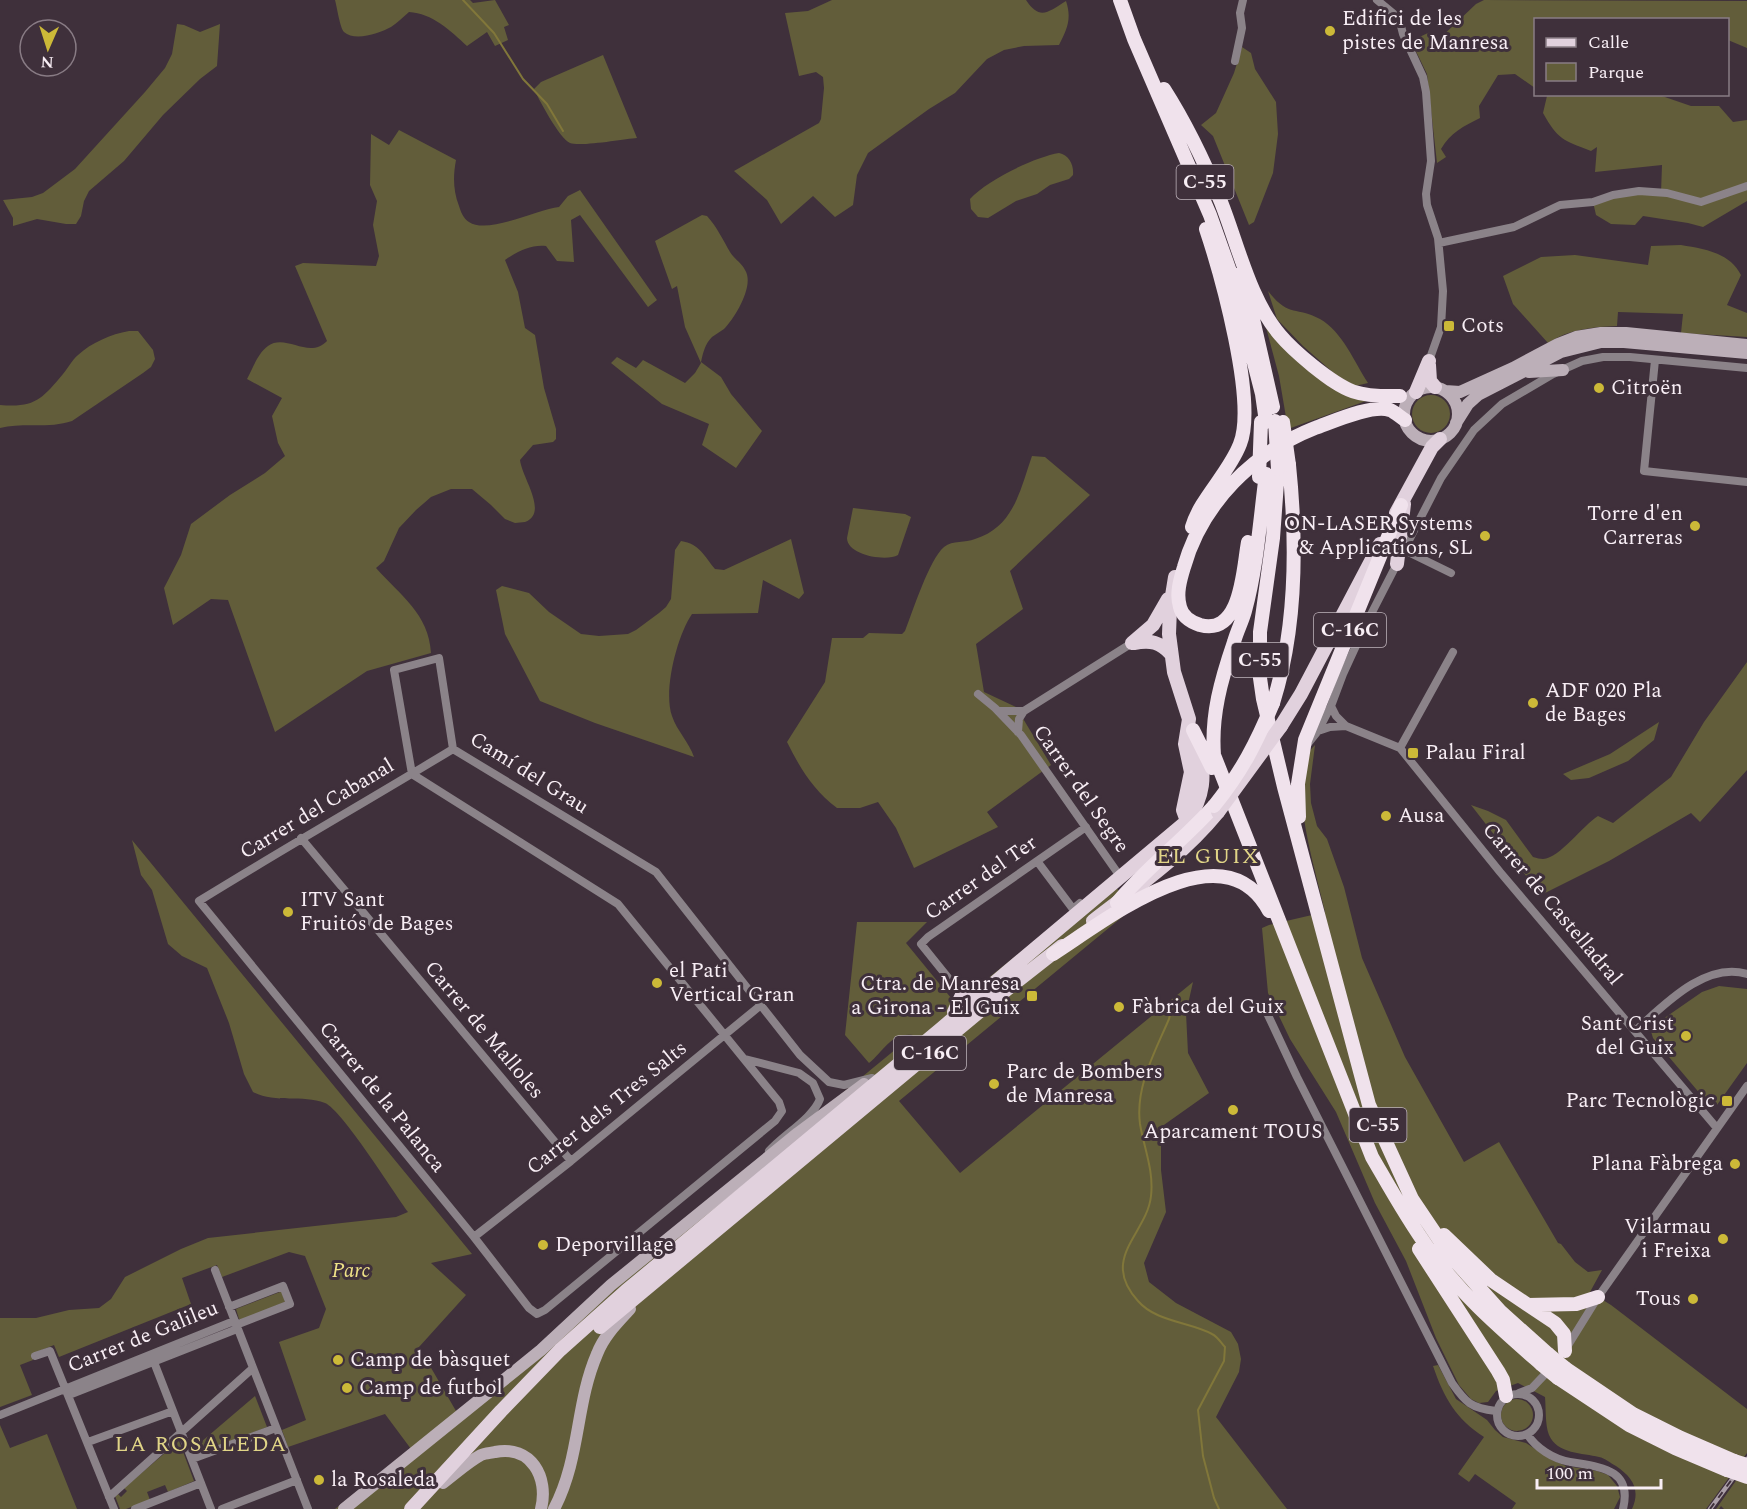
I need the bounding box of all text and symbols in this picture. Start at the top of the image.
place label: Edifici de les pistes de Manresa [1342,3,1510,59]
north arrow [18,18,78,78]
legend [1534,18,1729,96]
marker: Edifici de les pistes de Manresa [1323,24,1337,38]
text: Calle [1588,29,1629,56]
text: N [40,50,54,74]
text: Parque [1588,59,1644,86]
road number: C-55 [1176,165,1234,199]
place label: Cots [1461,310,1504,342]
marker: Cots [1442,319,1456,333]
place label: Citroën [1611,372,1683,404]
marker: Citroën [1592,381,1606,395]
place label: Torre d'en Carreras [1587,498,1683,554]
place label: ON-LASER Systems & Applications, SL [1284,508,1473,564]
marker: Torre d'en Carreras [1688,519,1702,533]
marker: ON-LASER Systems & Applications, SL [1478,529,1492,543]
road number: C-16C [1314,613,1386,647]
road number: C-55 [1232,643,1288,677]
place label: ADF 020 Pla de Bages [1545,675,1662,731]
marker: ADF 020 Pla de Bages [1526,696,1540,710]
street label: Carrer del Segre [1025,718,1137,860]
street label: Camí del Grau [463,724,595,823]
place label: Palau Firal [1425,737,1526,769]
marker: Palau Firal [1406,746,1420,760]
street label: Carrer del Cabanal [234,750,400,868]
place label: Ausa [1398,800,1445,832]
marker: Ausa [1379,809,1393,823]
street label: Carrer de Castelladral [1474,815,1630,993]
street label: Carrer del Ter [918,827,1044,929]
district label: EL GUIX [1156,840,1260,873]
place label: ITV Sant Fruitós de Bages [300,884,454,940]
marker: ITV Sant Fruitós de Bages [281,905,295,919]
street label: Carrer de Malloles [416,954,552,1106]
place label: el Pati Vertical Gran [669,955,795,1011]
place label: Ctra. de Manresa a Girona - El Guix [851,968,1021,1024]
marker: el Pati Vertical Gran [650,976,664,990]
marker: Ctra. de Manresa a Girona - El Guix [1025,989,1039,1003]
place label: Fàbrica del Guix [1131,991,1284,1023]
marker: Fàbrica del Guix [1112,1000,1126,1014]
place label: Sant Crist del Guix [1581,1008,1674,1064]
street label: Carrer de la Palanca [311,1014,454,1180]
marker: Sant Crist del Guix [1679,1029,1693,1043]
street label: Carrer dels Tres Salts [520,1033,694,1183]
road number: C-16C [894,1036,966,1070]
place label: Parc de Bombers de Manresa [1006,1056,1163,1112]
marker: Parc de Bombers de Manresa [987,1077,1001,1091]
place label: Parc Tecnològic [1566,1085,1715,1117]
marker: Parc Tecnològic [1720,1094,1734,1108]
marker: Aparcament TOUS [1226,1103,1240,1117]
road number: C-55 [1350,1108,1406,1142]
place label: Aparcament TOUS [1144,1116,1322,1148]
place label: Plana Fàbrega [1591,1148,1724,1180]
marker: Plana Fàbrega [1728,1157,1742,1171]
place label: Vilarmau i Freixa [1624,1211,1712,1267]
place label: Deporvillage [555,1229,674,1261]
marker: Vilarmau i Freixa [1716,1232,1730,1246]
marker: Deporvillage [536,1238,550,1252]
park label: Parc [332,1255,370,1287]
place label: Tous [1636,1283,1681,1315]
street label: Carrer de Galileu [63,1292,223,1382]
marker: Tous [1686,1292,1700,1306]
place label: Camp de bàsquet [350,1344,510,1376]
marker: Camp de bàsquet [331,1353,345,1367]
place label: Camp de futbol [359,1372,503,1404]
marker: Camp de futbol [340,1381,354,1395]
district label: LA ROSALEDA [114,1428,288,1461]
scale bar [1537,1452,1662,1490]
text: 100 m [1546,1460,1593,1487]
place label: la Rosaleda [331,1464,436,1496]
marker: la Rosaleda [312,1473,326,1487]

